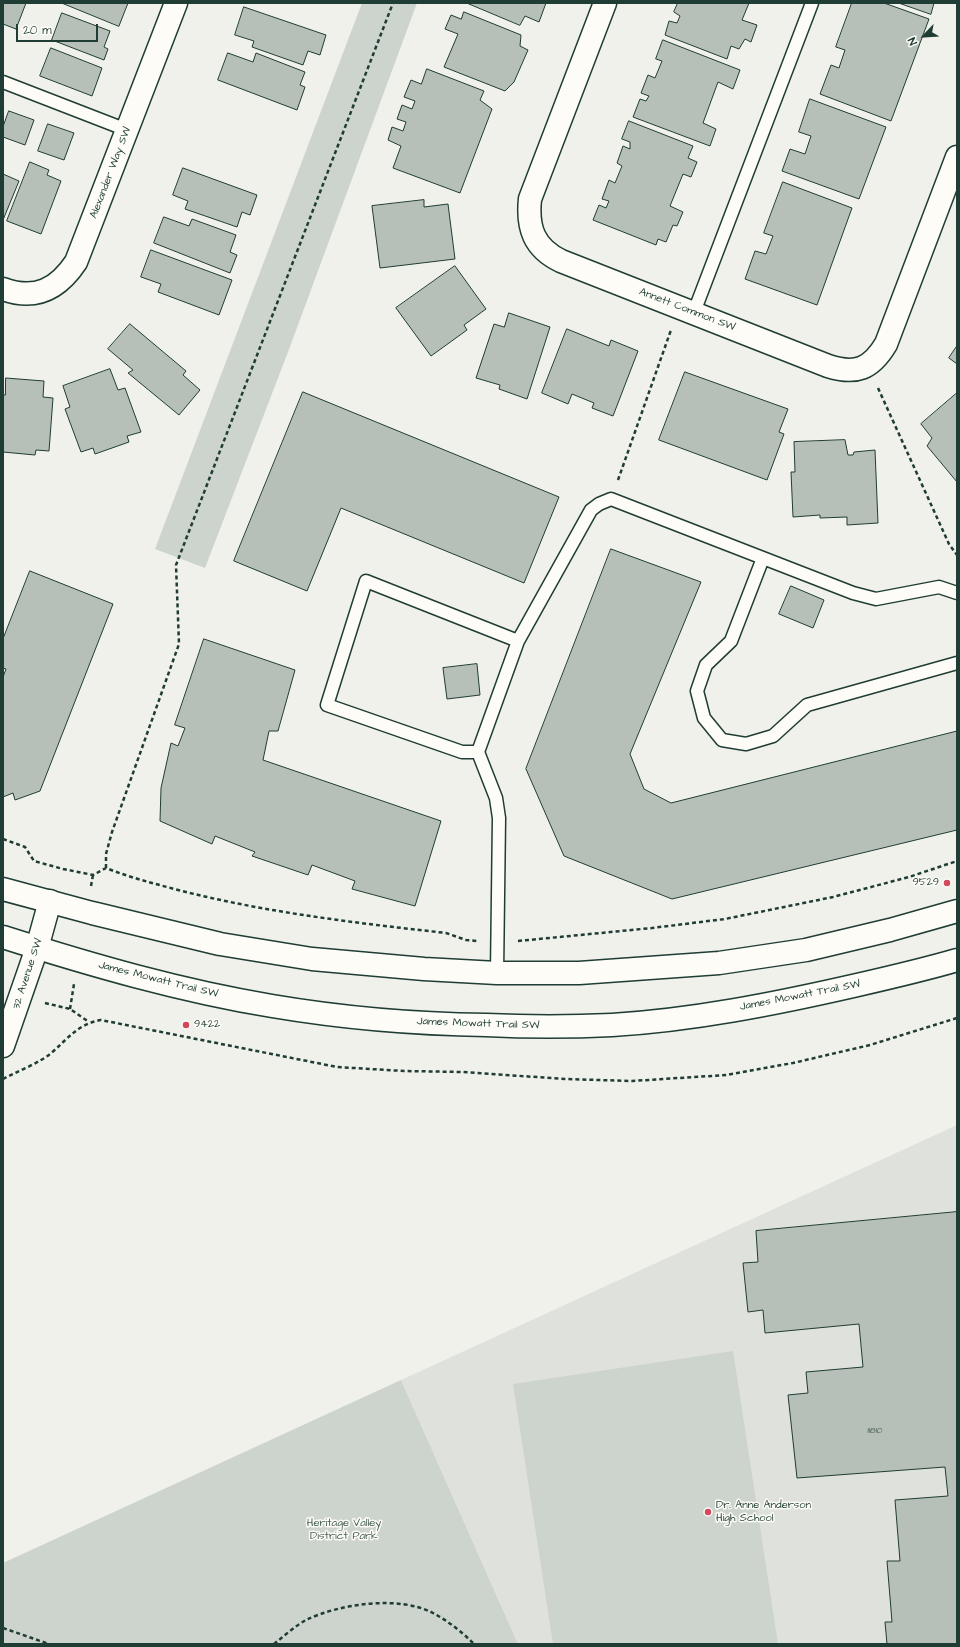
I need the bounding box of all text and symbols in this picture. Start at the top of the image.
scale bar [18,16,100,42]
north arrow [904,16,944,56]
text: 20 m [23,22,52,39]
text: N [904,35,921,48]
street label: Alexander Way SW [87,125,135,221]
street label: Annett Common SW [637,286,737,334]
place label: 9529 [912,876,939,890]
marker: 9529 [942,878,952,888]
street label: 32 Avenue SW [10,937,46,1011]
street label: James Mowatt Trail SW [97,959,219,1001]
street label: James Mowatt Trail SW [739,978,861,1014]
street label: James Mowatt Trail SW [416,1015,540,1033]
place label: 9422 [194,1018,220,1032]
marker: 9422 [181,1020,191,1030]
house number: 11810 [868,1426,882,1436]
place label: Dr. Anne Anderson High School [716,1499,811,1525]
marker: Dr. Anne Anderson High School [703,1507,713,1517]
park label: Heritage Valley District Park [307,1517,381,1543]

